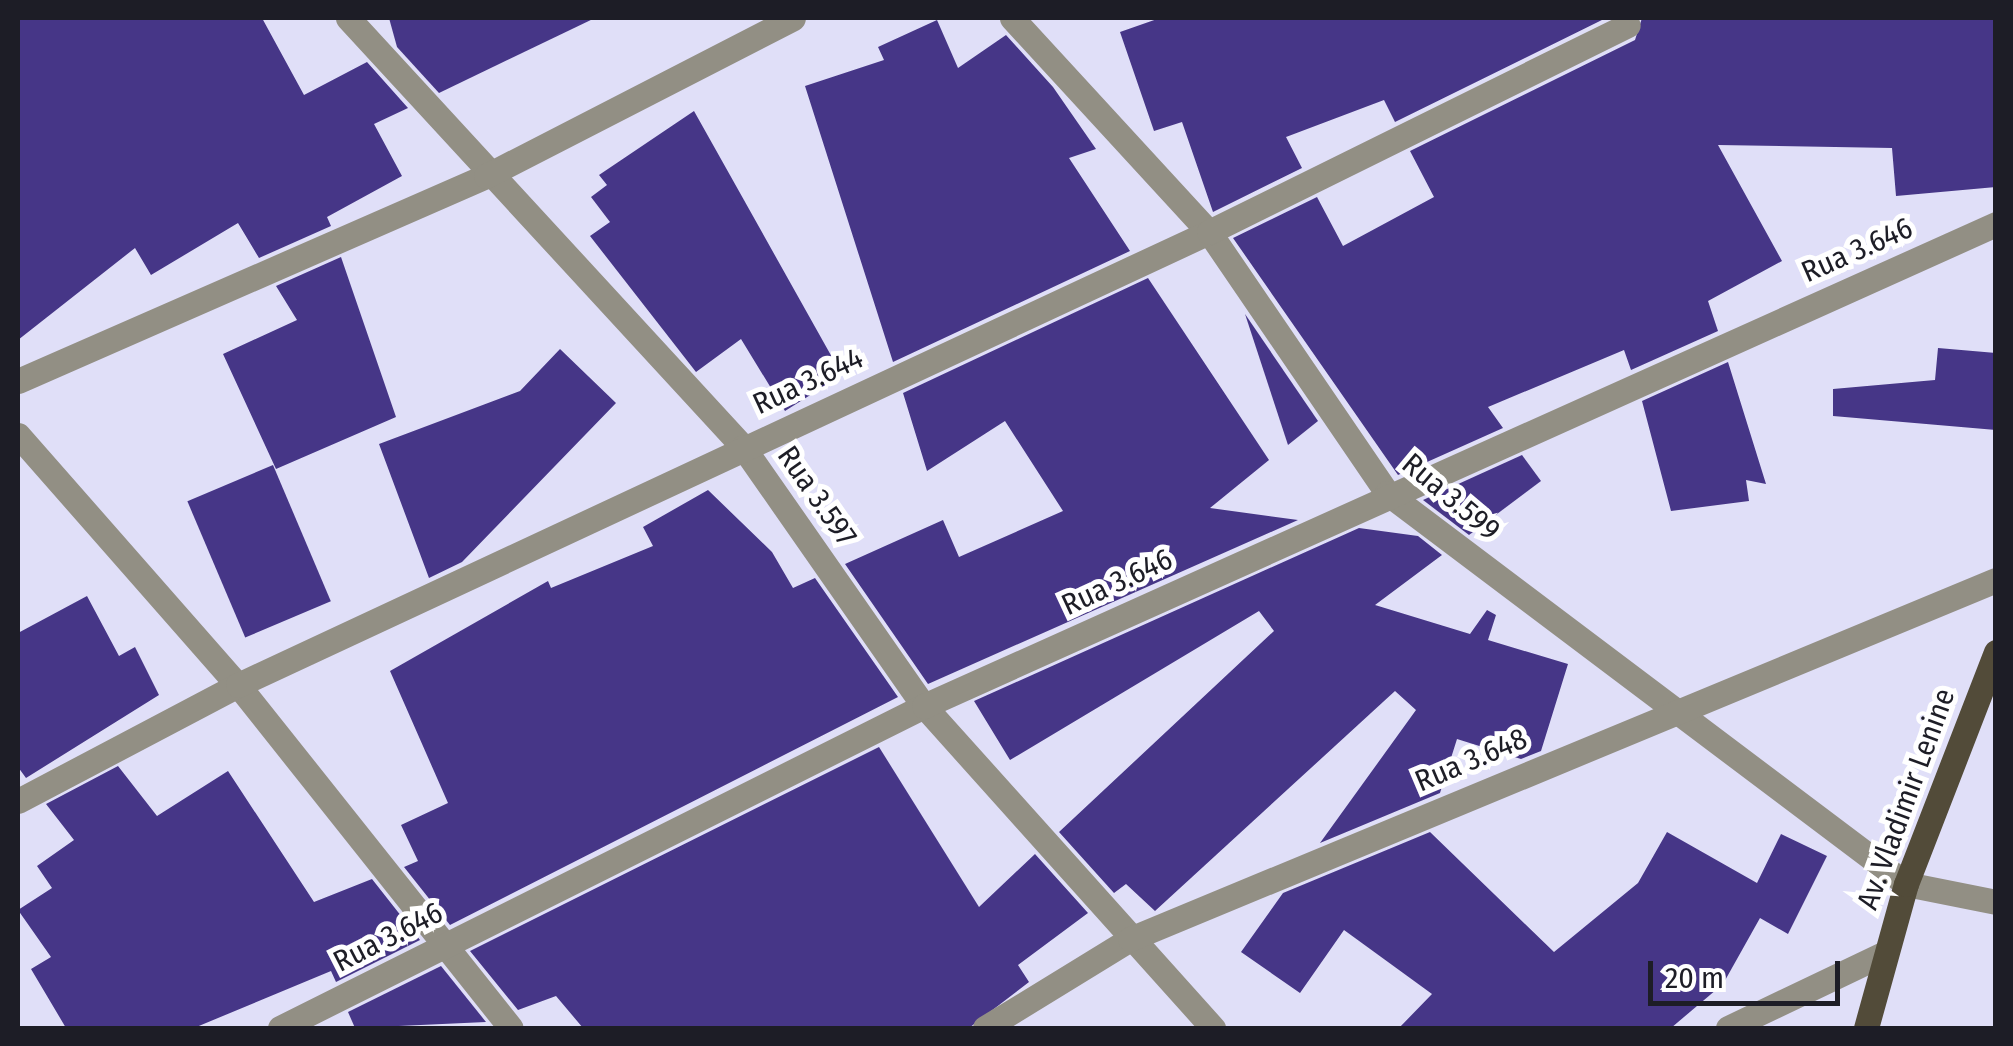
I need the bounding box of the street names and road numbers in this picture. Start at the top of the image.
street label: Rua 3.646 [1796,210,1918,290]
street label: Rua 3.644 [747,340,869,422]
street label: Rua 3.597 [770,439,864,553]
street label: Rua 3.599 [1395,446,1507,548]
street label: Rua 3.646 [1056,541,1178,623]
street label: Av. Vladimir Lenine [1849,684,1963,914]
street label: Rua 3.648 [1410,720,1532,800]
street label: Rua 3.646 [327,894,449,980]

